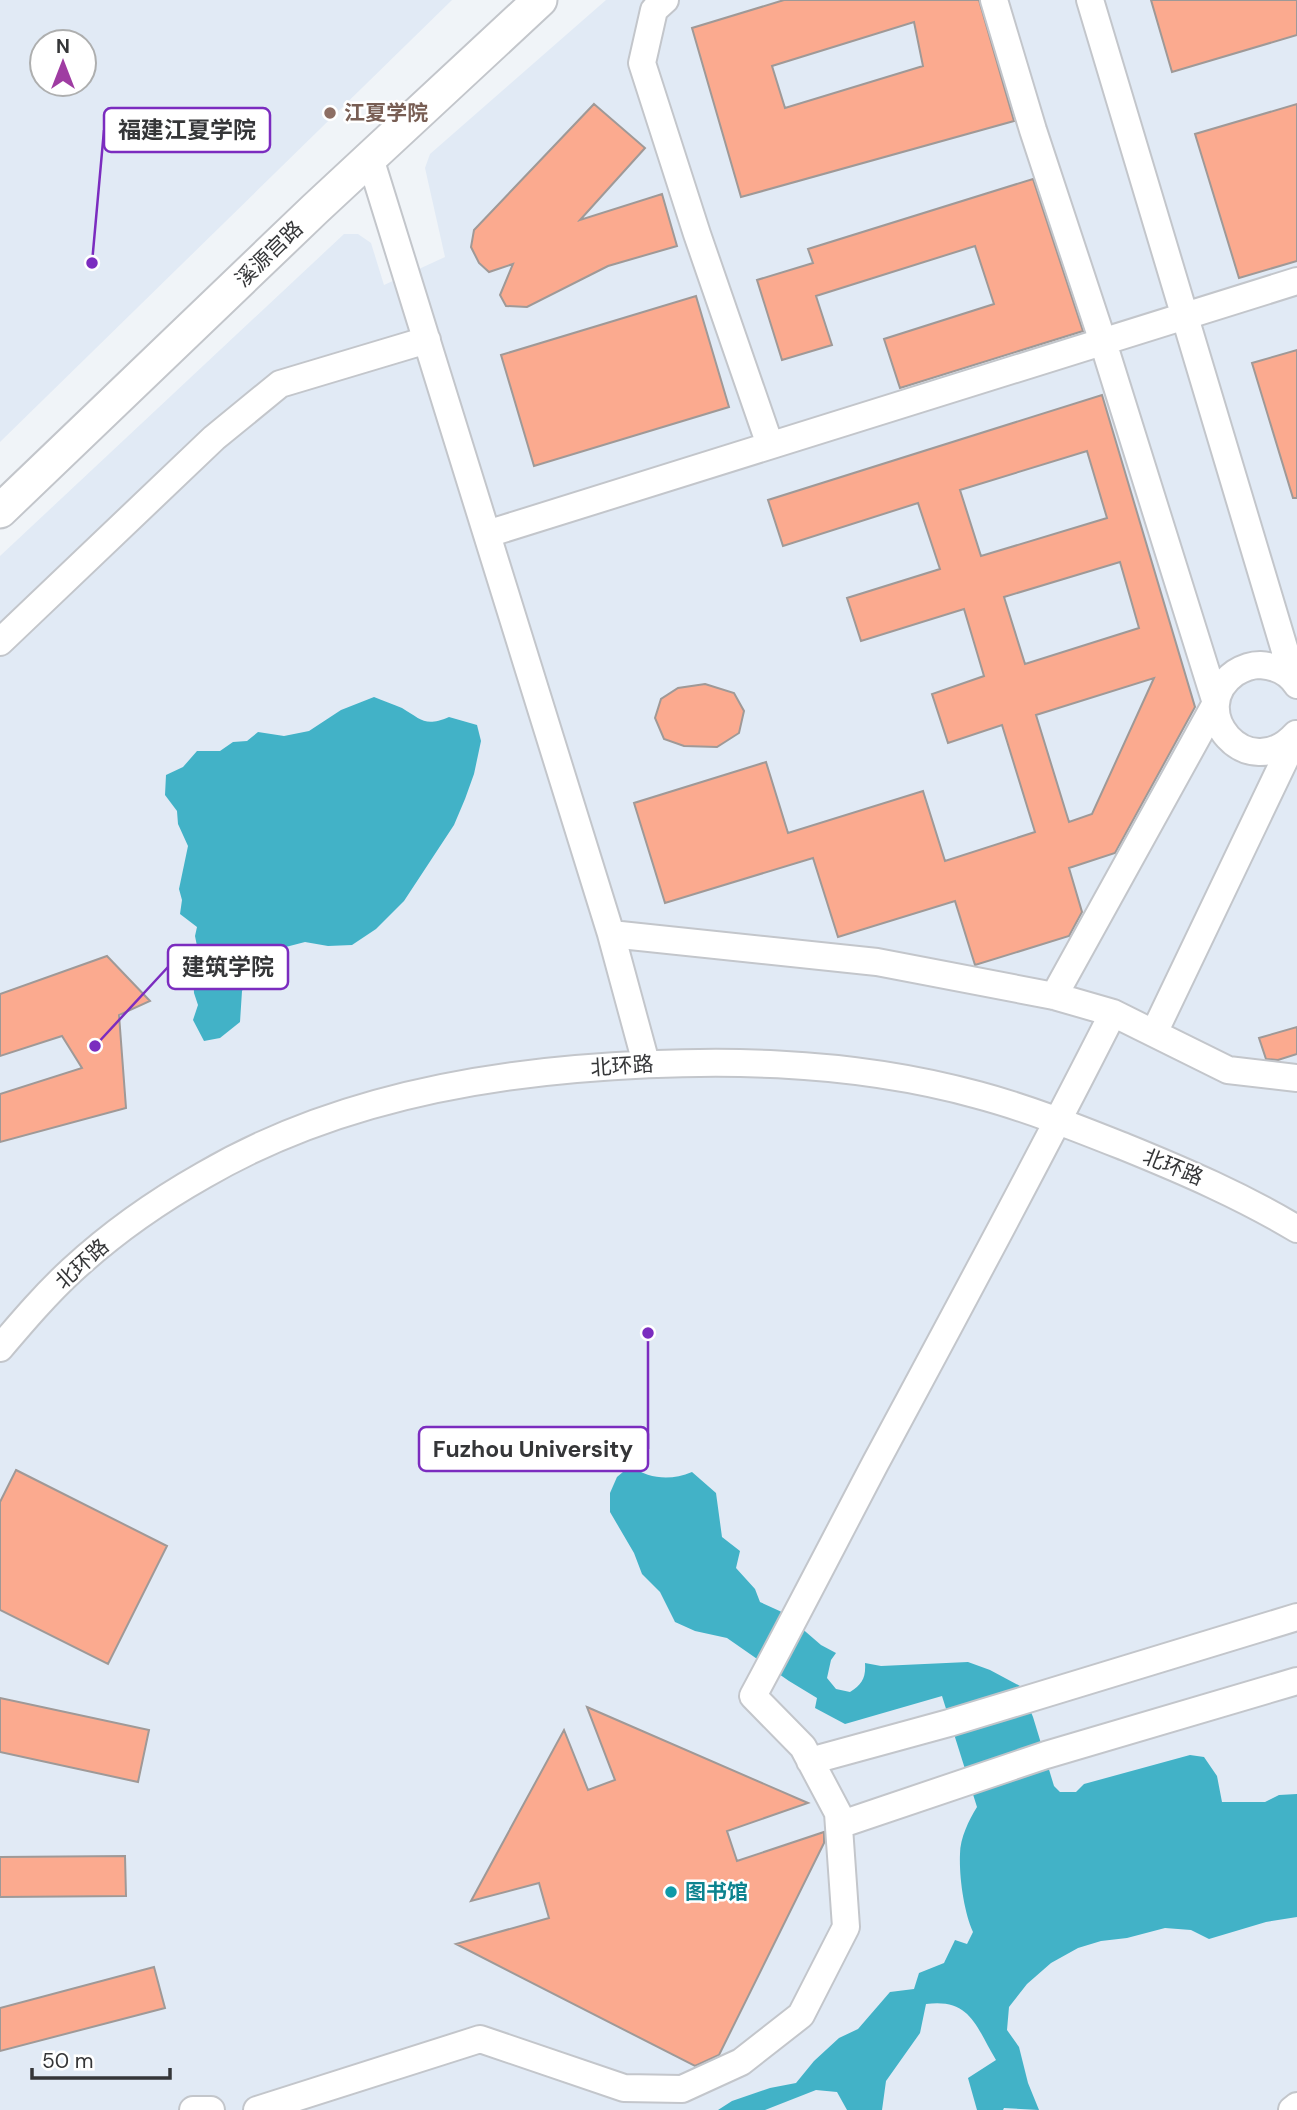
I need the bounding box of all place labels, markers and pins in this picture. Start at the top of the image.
place label: 江夏学院 [344,99,428,127]
marker: 江夏学院 [322,105,338,121]
callout: 福建江夏学院 [104,108,270,152]
callout: 建筑学院 [168,945,288,989]
callout: Fuzhou University [419,1427,648,1471]
place label: 图书馆 [685,1878,748,1906]
marker: 图书馆 [663,1884,679,1900]

